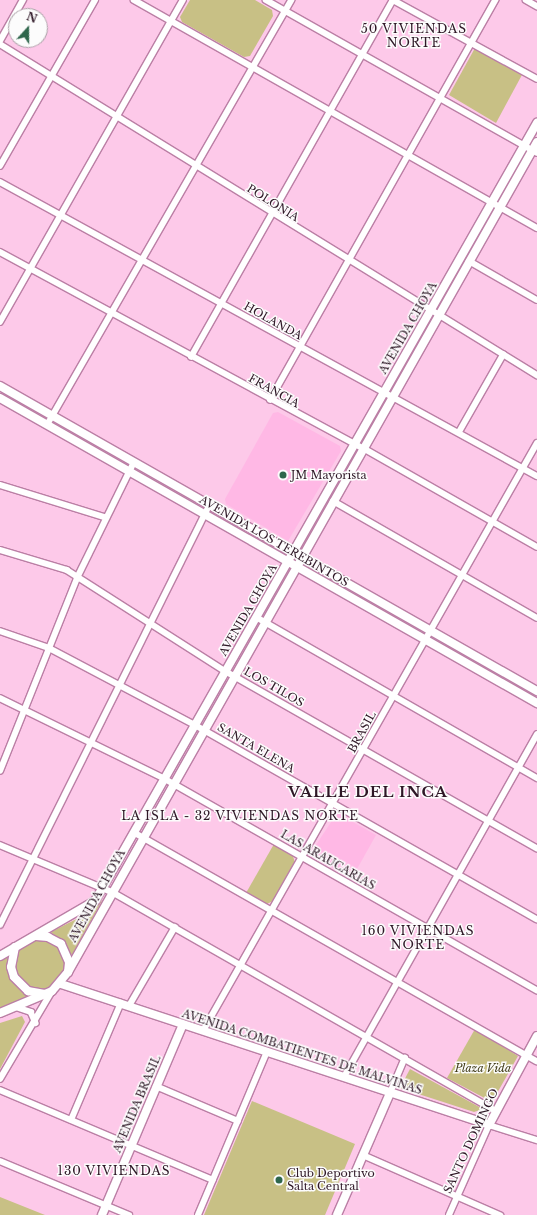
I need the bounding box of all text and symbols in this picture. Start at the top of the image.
north arrow [8,8,48,48]
text: N [25,9,39,26]
district label: 50 VIVIENDAS NORTE [361,22,467,50]
street label: POLONIA [244,182,302,224]
street label: AVENIDA CHOYA [376,279,440,377]
street label: HOLANDA [242,300,304,342]
street label: FRANCIA [246,372,302,410]
place label: JM Mayorista [291,468,367,482]
marker: JM Mayorista [278,470,288,480]
street label: AVENIDA LOS TEREBINTOS [197,493,351,589]
street label: AVENIDA CHOYA [216,561,280,659]
street label: LOS TILOS [242,664,306,710]
street label: BRASIL [345,709,379,755]
street label: SANTA ELENA [215,720,297,776]
district label: VALLE DEL INCA [288,783,448,801]
district label: LA ISLA - 32 VIVIENDAS NORTE [120,809,360,823]
street label: LAS ARAUCARIAS [278,827,378,893]
street label: AVENIDA CHOYA [66,847,128,945]
district label: 160 VIVIENDAS NORTE [361,924,475,952]
street label: AVENIDA COMBATIENTES DE MALVINAS [180,1007,424,1097]
street label: AVENIDA BRASIL [110,1053,164,1155]
park label: Plaza Vida [455,1061,511,1075]
street label: SANTO DOMINGO [441,1087,501,1195]
district label: 130 VIVIENDAS [57,1164,171,1178]
place label: Club Deportivo Salta Central [287,1167,375,1193]
marker: Club Deportivo Salta Central [274,1175,284,1185]

